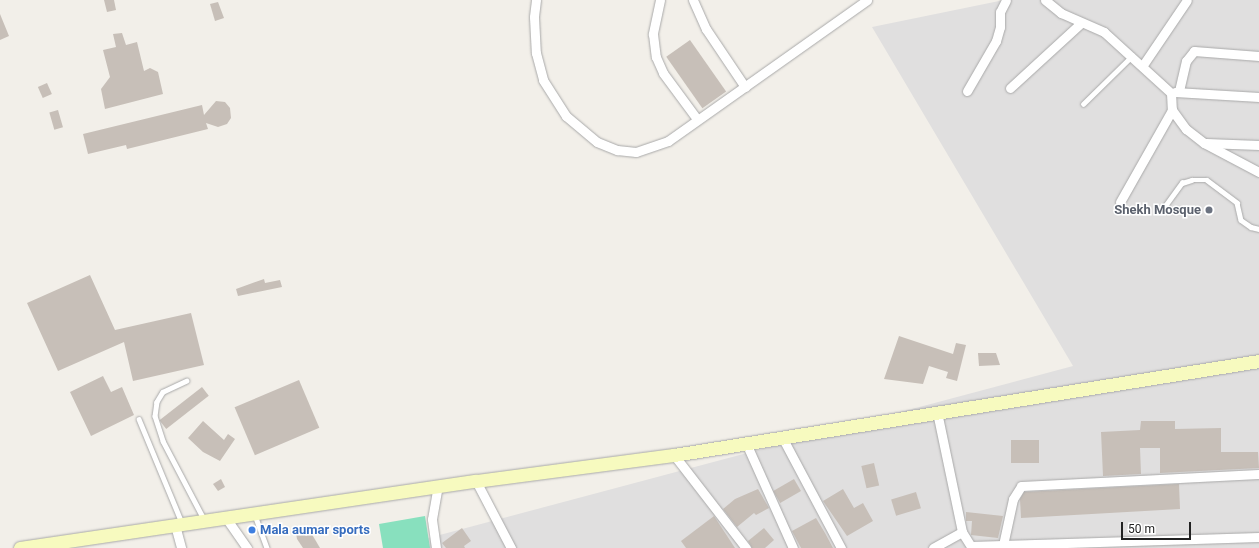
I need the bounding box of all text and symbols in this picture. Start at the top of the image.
place label: Shekh Mosque [1114,202,1201,218]
marker: Shekh Mosque [1204,205,1214,215]
scale bar [1123,514,1193,540]
place label: Mala aumar sports [260,522,370,538]
text: 50 m [1128,522,1155,536]
marker: Mala aumar sports [247,525,257,535]

